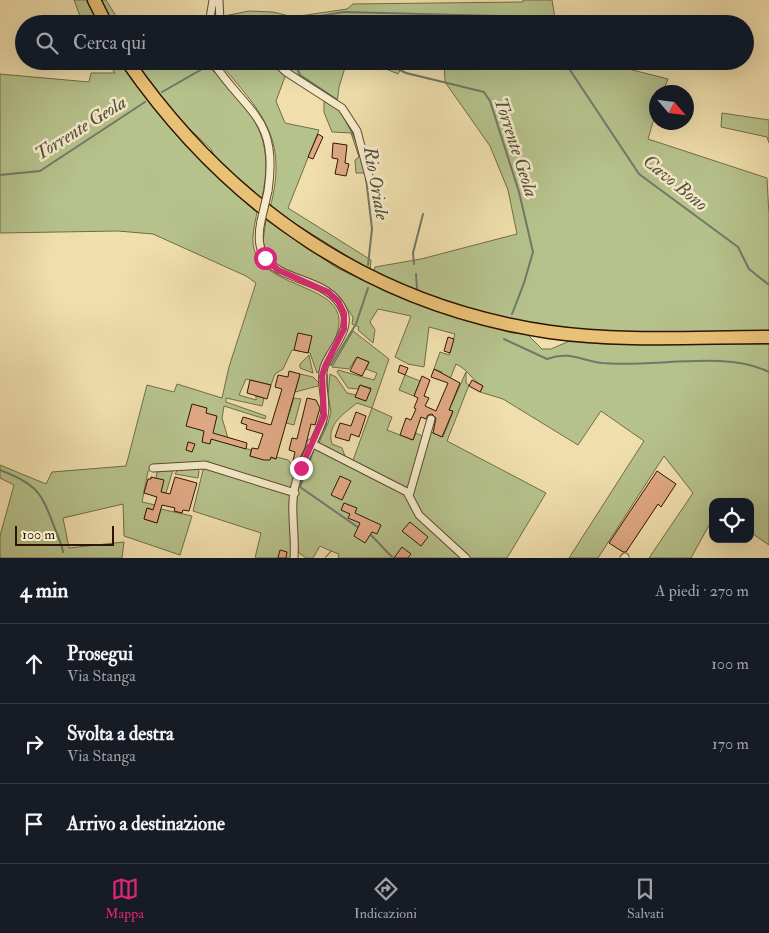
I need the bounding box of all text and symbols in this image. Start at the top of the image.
search box [15,15,754,70]
icon: search [33,29,61,57]
text: Cerca qui [73,31,146,55]
north arrow [649,85,694,130]
water label: Torrente Geola [30,90,131,165]
water label: Torrente Geola [489,94,544,200]
water label: Rio Oriale [358,144,394,222]
water label: Cavo Bono [638,149,713,216]
route start [254,247,277,270]
route end [290,457,313,480]
map controls [709,498,754,543]
button: locate [709,498,754,543]
scale bar [15,523,114,546]
text: 100 m [22,526,55,543]
text: 4 min [20,577,68,604]
text: A piedi · 270 m [655,581,749,601]
text: Prosegui [67,642,133,666]
icon: ahead [20,650,48,678]
text: 100 m [711,654,749,674]
text: Via Stanga [67,666,136,686]
text: Svolta a destra [67,722,174,746]
icon: right [20,730,48,758]
text: 170 m [712,734,749,754]
text: Via Stanga [67,746,136,766]
icon: arrive [20,810,48,838]
text: Arrivo a destinazione [67,812,225,836]
tab: Mappa [105,875,144,922]
tab: Indicazioni [354,875,417,922]
tab: Salvati [627,875,664,922]

